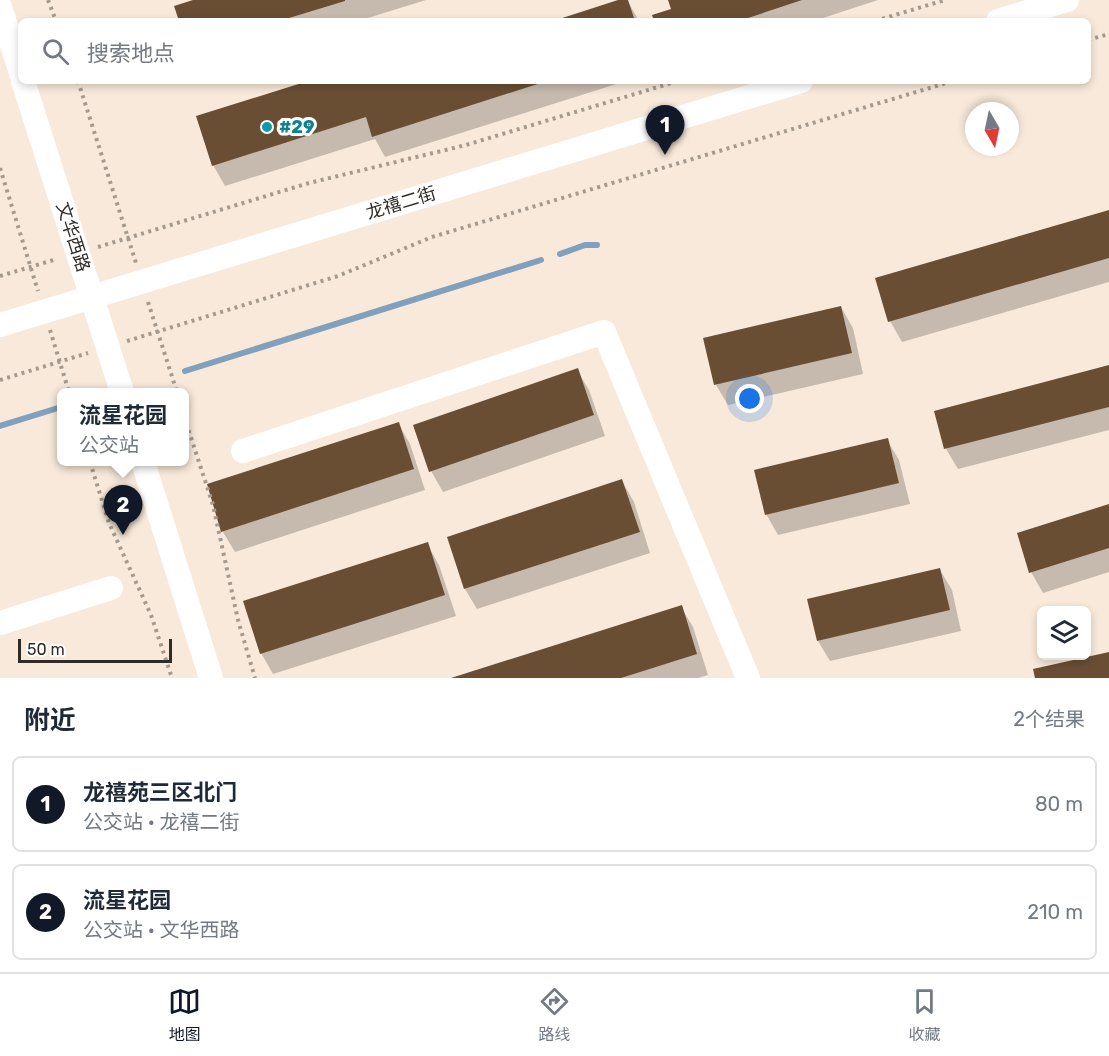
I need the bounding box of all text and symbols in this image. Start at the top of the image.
search box [18,18,1091,84]
icon: search [39,35,72,68]
text: 搜索地点 [87,40,175,67]
north arrow [965,102,1019,156]
pin: 1 [646,106,684,155]
place label: #29 [279,116,315,138]
marker: #29 [260,120,274,134]
street label: 龙禧二街 [363,182,439,224]
street label: 文华西路 [51,199,95,275]
your location [735,384,764,413]
popup [57,388,189,466]
text: 流星花园 [79,402,167,429]
text: 公交站 [79,433,139,457]
pin: 2 [104,486,142,535]
map controls [1037,606,1091,660]
button: layers [1037,606,1091,660]
scale bar [18,636,172,664]
text: 50 m [27,640,65,659]
text: 附近 [24,705,76,736]
text: 2个结果 [1013,707,1085,731]
text: 龙禧苑三区北门 [83,779,237,806]
text: 1 [41,792,50,816]
text: 80 m [1035,792,1083,816]
text: 公交站 · 龙禧二街 [83,810,239,834]
text: 流星花园 [83,887,171,914]
text: 2 [39,900,52,924]
text: 210 m [1027,900,1083,924]
text: 公交站 · 文华西路 [83,918,239,942]
tab: 地图 [168,985,201,1045]
tab: 路线 [538,985,571,1045]
tab: 收藏 [908,985,941,1045]

